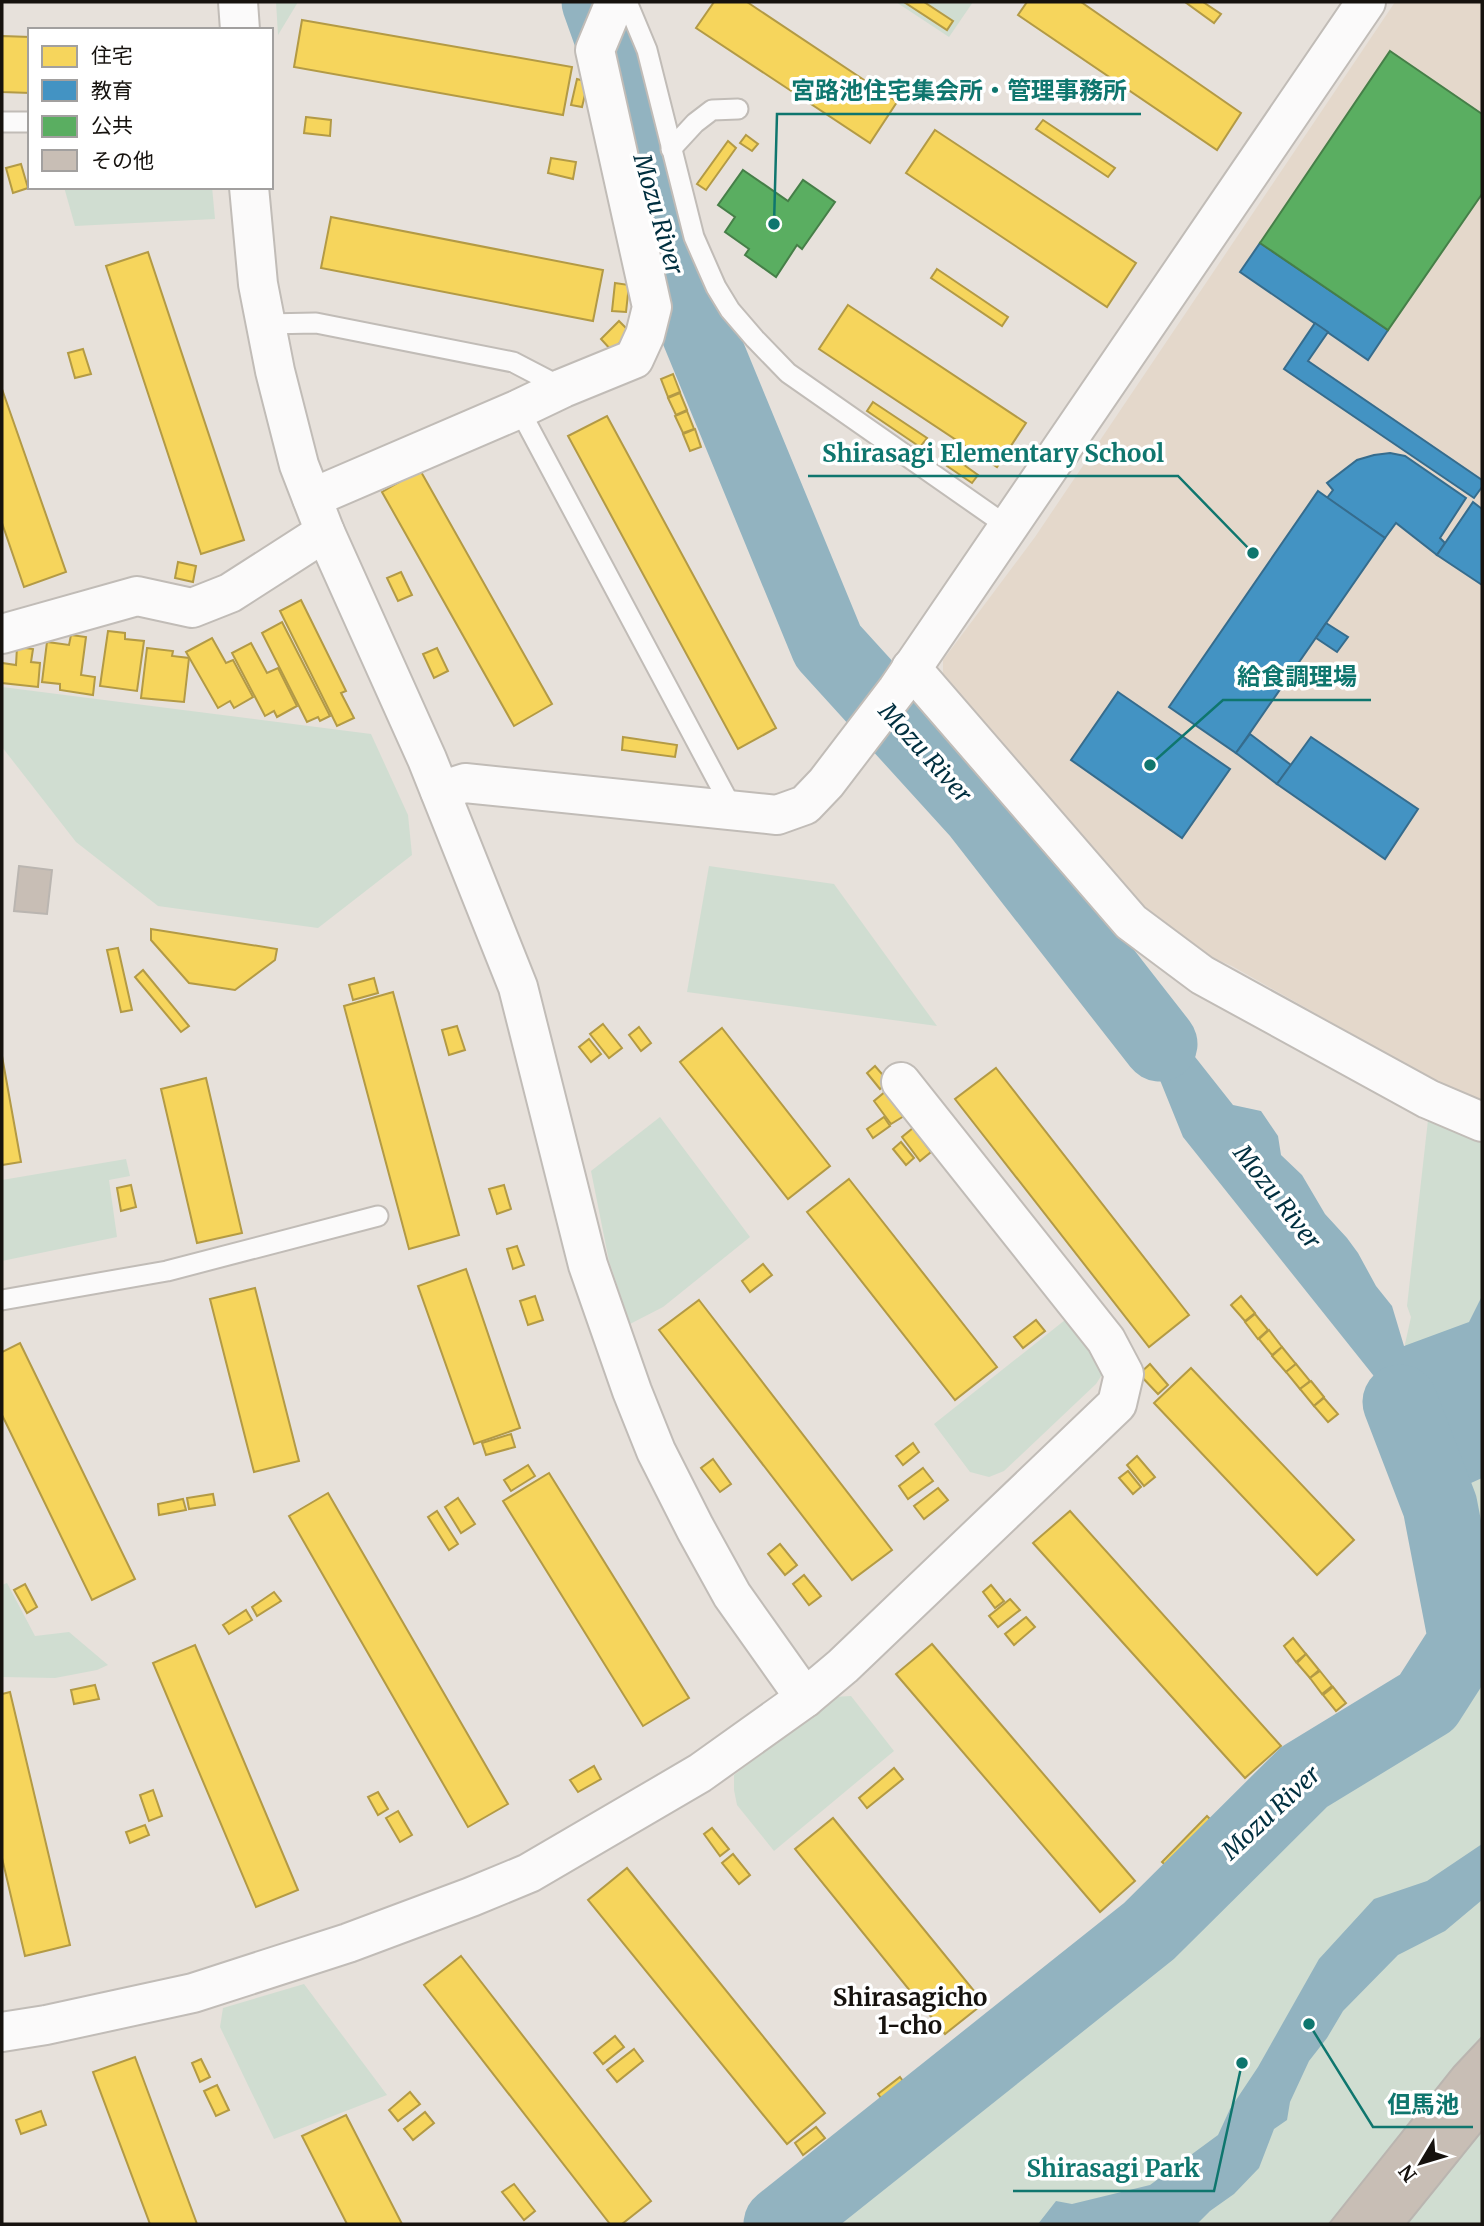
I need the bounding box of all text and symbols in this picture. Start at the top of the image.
legend [28,28,273,189]
text: 住宅 [91,42,133,69]
callout: 宮路池住宅集会所・管理事務所 [777,69,1141,114]
text: 宮路池住宅集会所・管理事務所 [791,75,1127,106]
text: 教育 [91,77,133,104]
text: 公共 [91,112,133,139]
text: その他 [91,147,154,174]
water label: Mozu River [626,149,691,279]
callout: Shirasagi Elementary School [808,431,1178,476]
text: Shirasagi Elementary School [822,438,1164,469]
callout: 給食調理場 [1223,655,1371,700]
text: 給食調理場 [1237,661,1357,692]
water label: Mozu River [872,696,979,810]
water label: Mozu River [1226,1138,1329,1256]
water label: Mozu River [1214,1758,1327,1867]
district label: Shirasagicho 1-cho [833,1982,987,2041]
callout: 但馬池 [1373,2082,1473,2127]
text: 但馬池 [1387,2089,1459,2120]
north arrow [1386,2128,1456,2198]
callout: Shirasagi Park [1013,2146,1214,2191]
text: Shirasagi Park [1026,2153,1200,2184]
text: N [1394,2160,1422,2187]

